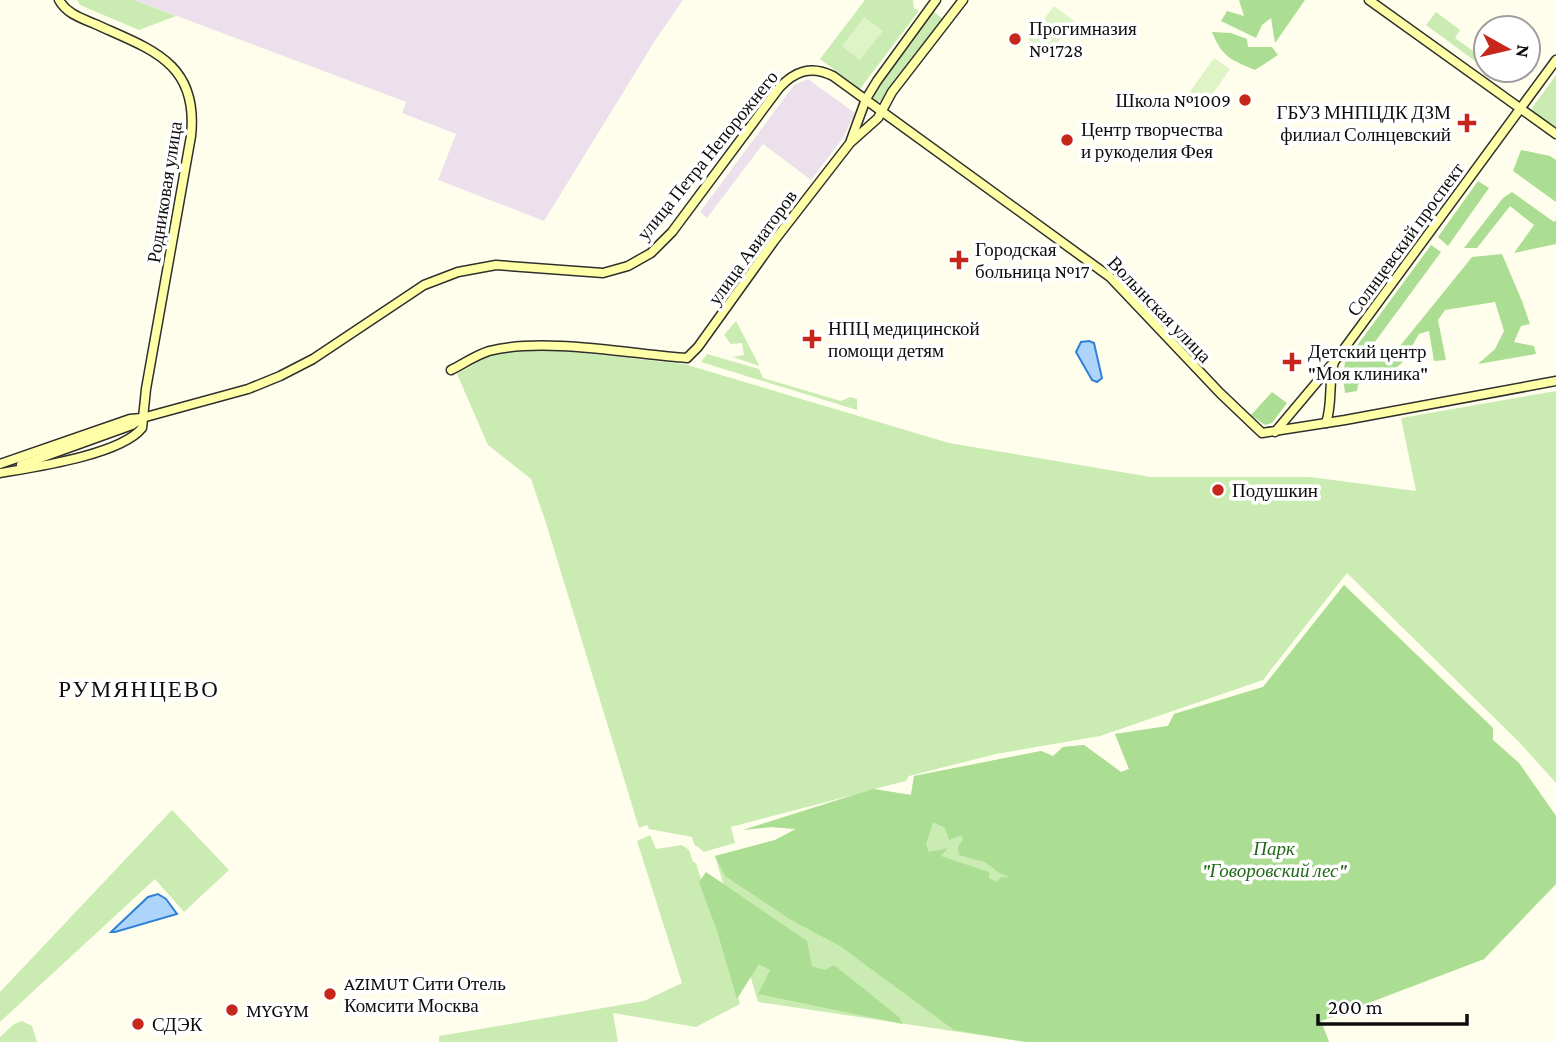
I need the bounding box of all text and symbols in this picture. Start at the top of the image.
north arrow [1472,14,1542,84]
place label: Прогимназия №1728 [1029,18,1137,61]
marker: Прогимназия №1728 [1007,31,1023,47]
text: N [1512,43,1535,59]
street label: улица Петра Непорожнего [633,66,782,244]
place label: Школа №1009 [1115,90,1231,111]
marker: Школа №1009 [1237,92,1253,108]
place label: ГБУЗ МНПЦДК ДЗМ филиал Солнцевский [1276,102,1451,145]
marker: ГБУЗ МНПЦДК ДЗМ филиал Солнцевский [1457,113,1477,133]
street label: Родниковая улица [143,119,186,264]
place label: Центр творчества и рукоделия Фея [1081,119,1224,162]
marker: Центр творчества и рукоделия Фея [1059,132,1075,148]
street label: Солнцевский проспект [1343,158,1469,320]
street label: улица Авиаторов [704,186,801,309]
place label: Городская больница №17 [975,239,1090,282]
marker: Городская больница №17 [949,250,969,270]
street label: Волынская улица [1104,252,1216,367]
place label: НПЦ медицинской помощи детям [828,318,980,361]
marker: НПЦ медицинской помощи детям [802,329,822,349]
place label: Детский центр "Моя клиника" [1308,341,1428,384]
marker: Детский центр "Моя клиника" [1282,352,1302,372]
place label: Подушкин [1232,480,1318,501]
marker: Подушкин [1210,482,1226,498]
district label: РУМЯНЦЕВО [58,676,220,702]
park label: Парк "Говоровский лес" [1202,838,1348,881]
place label: AZIMUT Сити Отель Комсити Москва [344,973,506,1016]
scale bar [1318,982,1467,1026]
marker: AZIMUT Сити Отель Комсити Москва [322,986,338,1002]
text: 200 m [1328,995,1383,1019]
place label: MYGYM [246,1000,309,1021]
marker: MYGYM [224,1002,240,1018]
place label: СДЭК [152,1014,203,1035]
marker: СДЭК [130,1016,146,1032]

